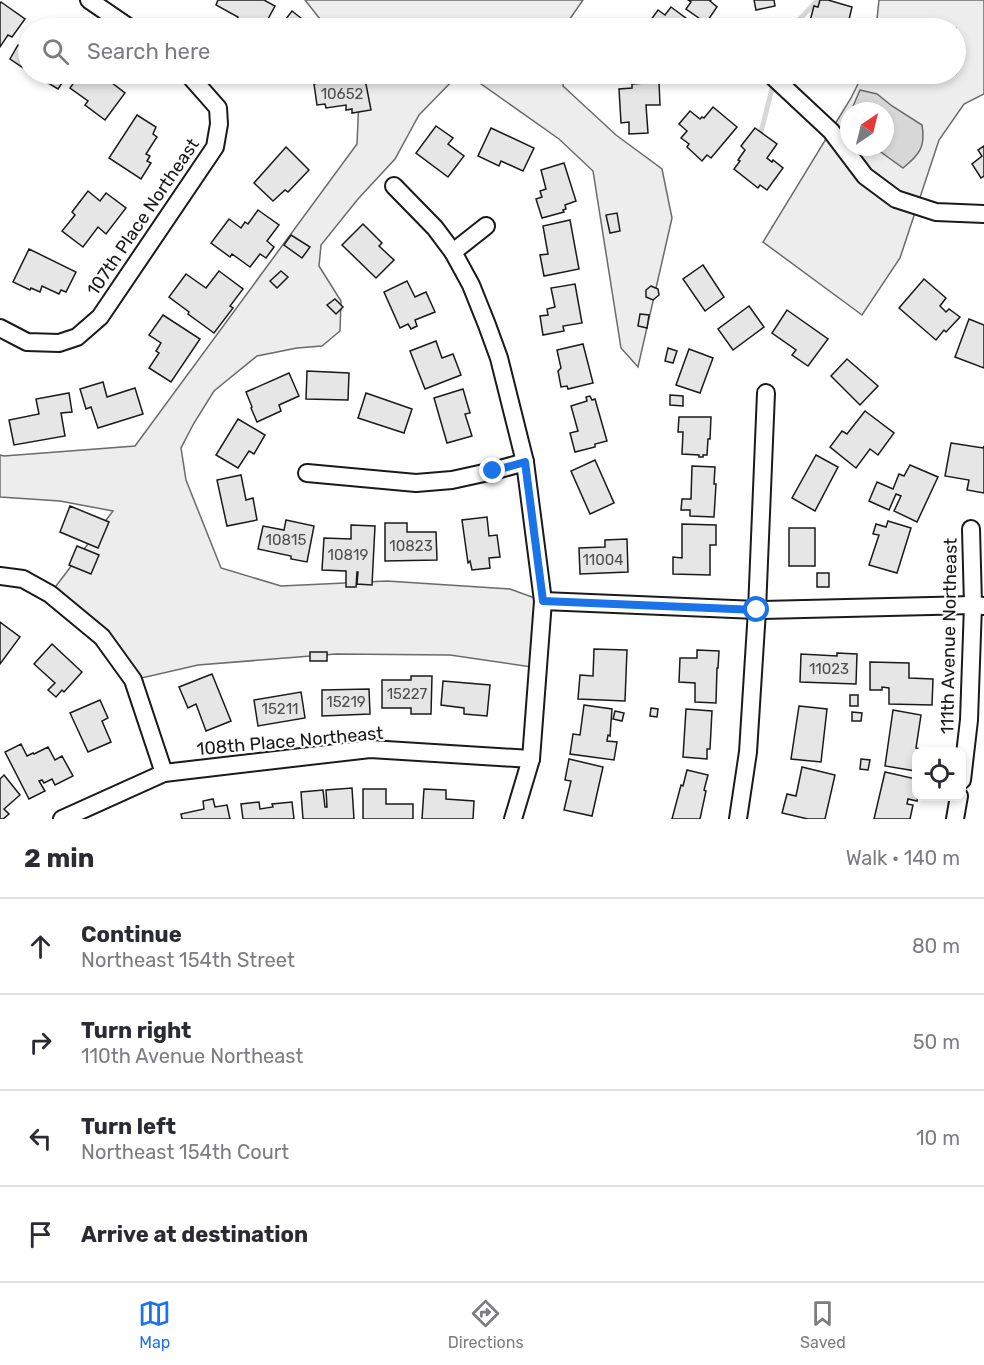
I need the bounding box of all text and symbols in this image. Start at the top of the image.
search box [18,18,966,84]
icon: search [39,35,72,68]
text: Search here [87,38,210,65]
house number: 10652 [321,85,364,103]
north arrow [840,102,894,156]
street label: 107th Place Northeast [82,134,204,300]
route end [479,457,505,483]
house number: 10815 [266,531,306,549]
house number: 10823 [389,537,433,555]
street label: 111th Avenue Northeast [936,538,962,734]
house number: 10819 [328,546,368,564]
house number: 11004 [582,551,624,569]
route start [743,596,769,622]
house number: 11023 [809,660,849,678]
house number: 15227 [387,685,428,703]
house number: 15219 [326,693,366,711]
house number: 15211 [262,700,298,718]
street label: 108th Place Northeast [196,722,384,760]
map controls [912,747,966,801]
button: locate [912,747,966,801]
text: 2 min [24,843,94,874]
text: Walk · 140 m [846,846,960,870]
text: Continue [81,921,182,948]
icon: ahead [24,930,57,963]
text: 80 m [912,934,960,958]
text: Northeast 154th Street [81,948,295,972]
text: Turn right [81,1017,191,1044]
icon: right [24,1026,57,1059]
text: 50 m [913,1030,960,1054]
text: 110th Avenue Northeast [81,1044,303,1068]
text: Turn left [81,1113,176,1140]
icon: left [24,1122,57,1155]
text: 10 m [916,1126,960,1150]
text: Northeast 154th Court [81,1140,289,1164]
icon: arrive [24,1218,57,1251]
text: Arrive at destination [81,1221,308,1248]
tab: Map [138,1297,171,1352]
tab: Directions [448,1297,524,1352]
tab: Saved [800,1297,846,1352]

